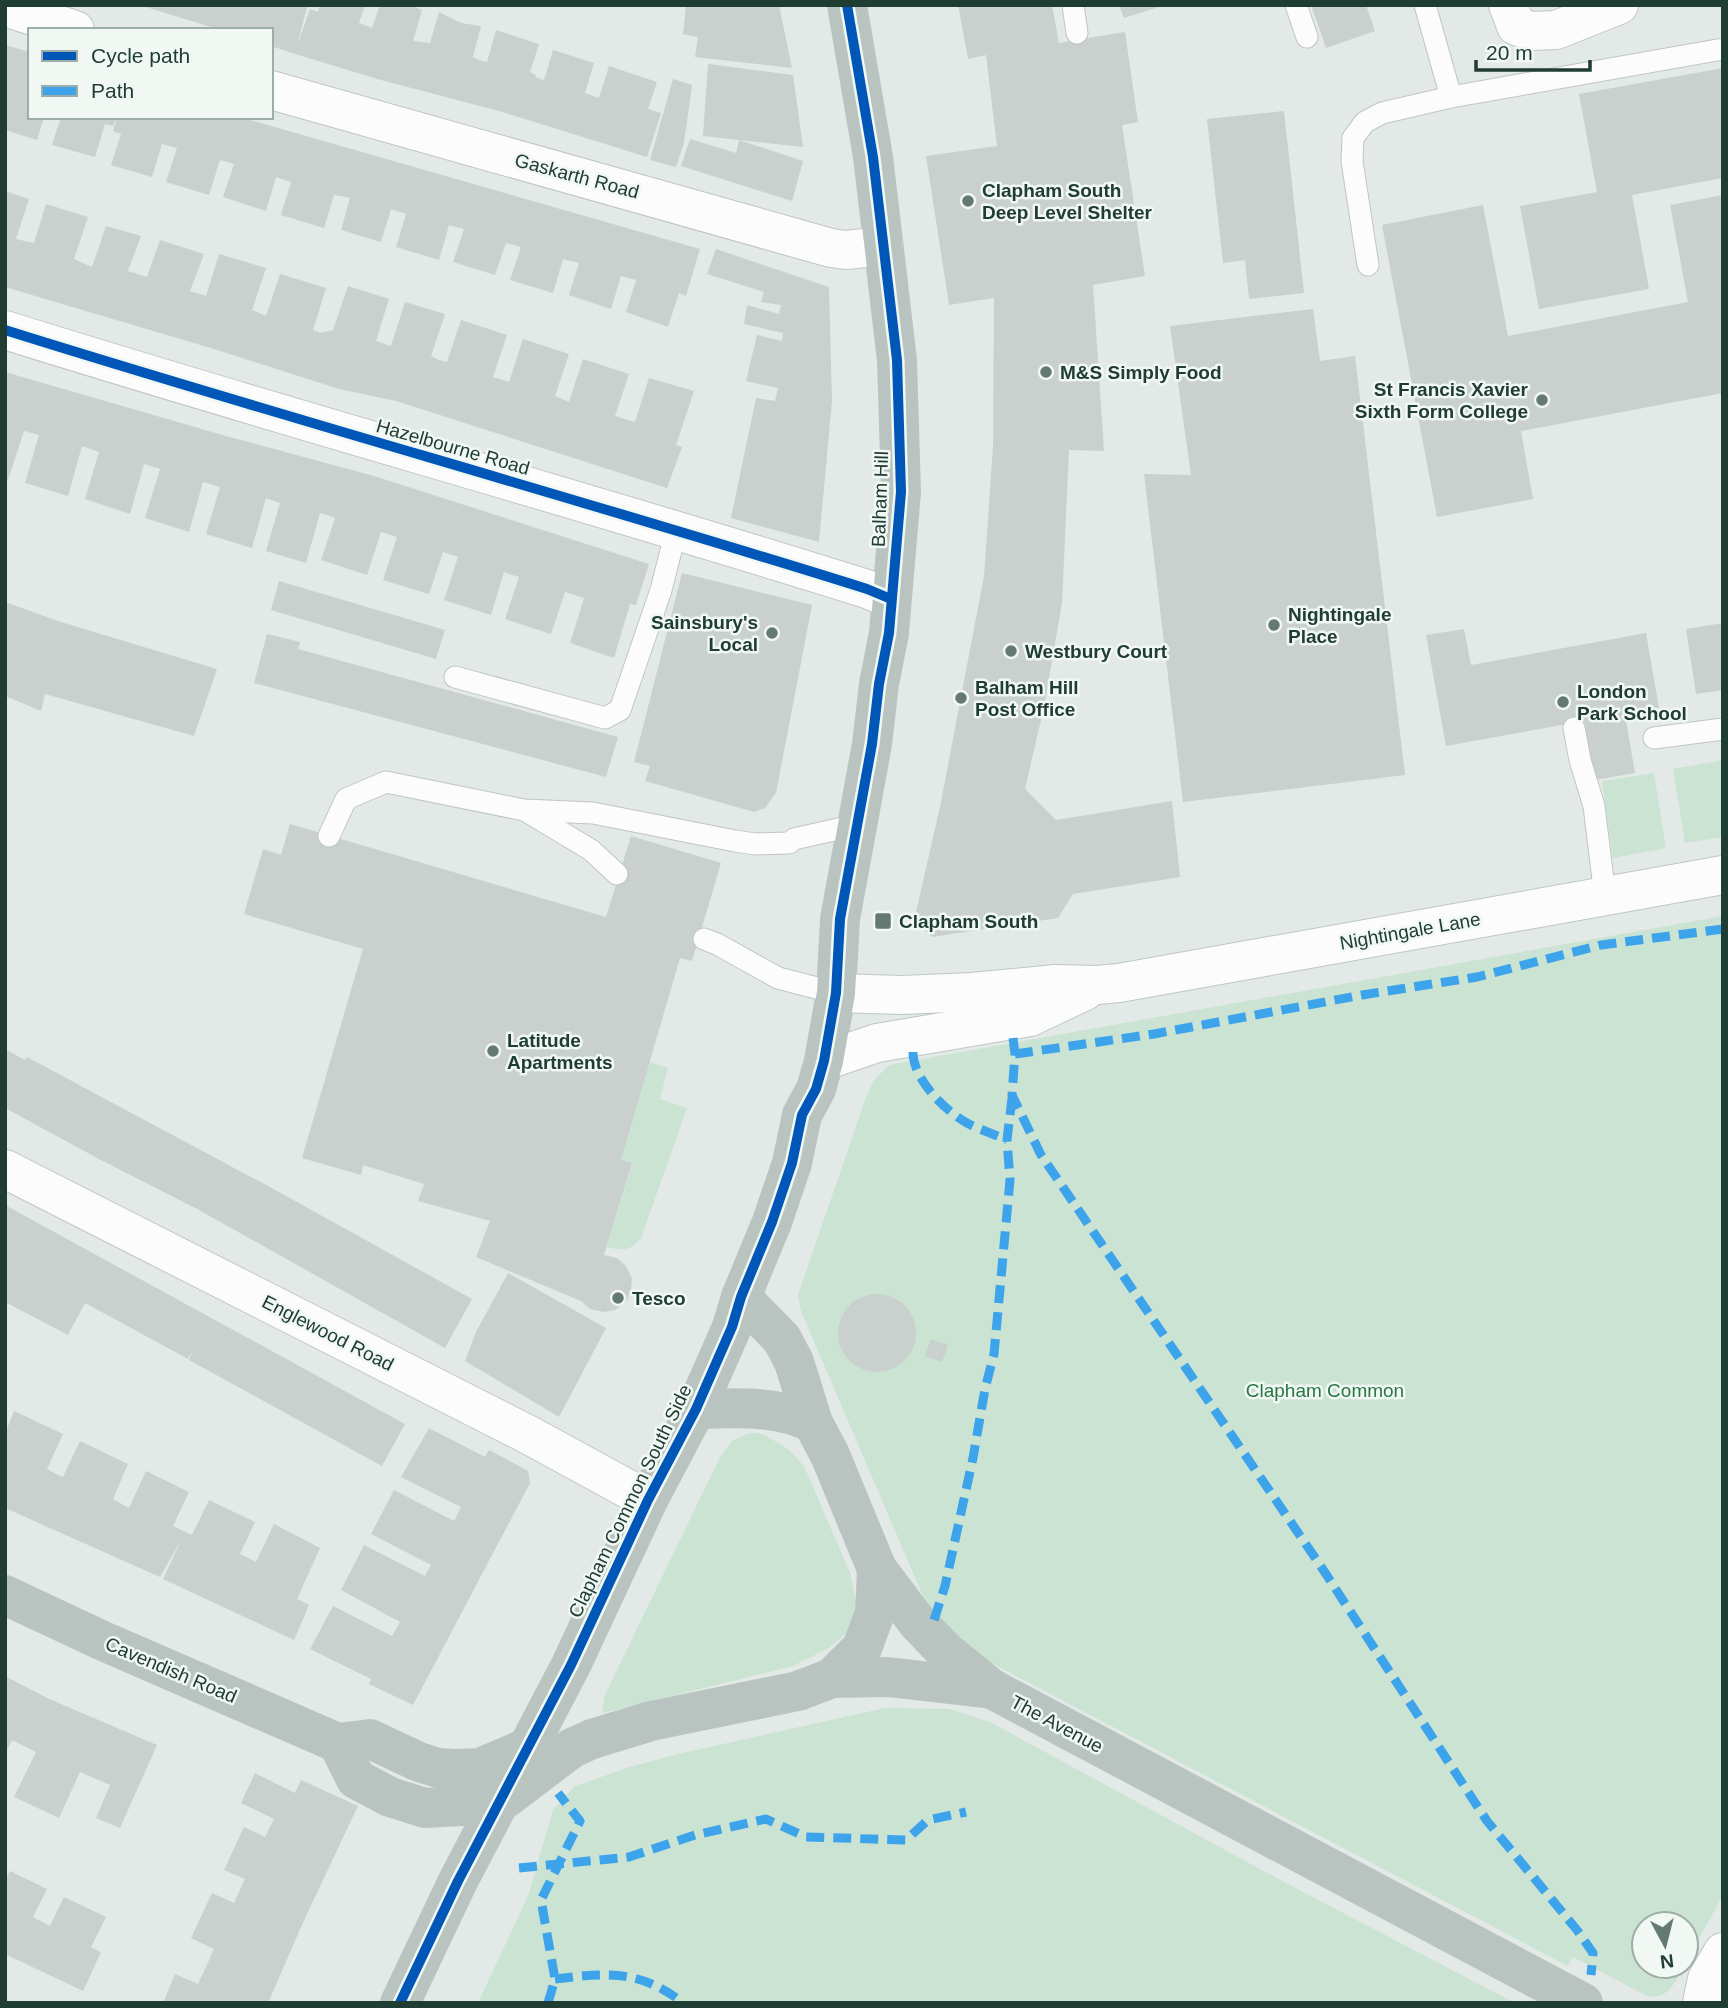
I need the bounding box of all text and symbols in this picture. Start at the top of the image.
legend [28,28,273,119]
scale bar [1476,28,1590,72]
text: 20 m [1486,41,1533,64]
text: Cycle path [91,44,190,67]
text: Path [91,79,134,102]
street label: Gaskarth Road [513,149,641,203]
place label: Clapham South Deep Level Shelter [982,180,1153,223]
marker: Clapham South Deep Level Shelter [960,193,976,209]
place label: M&S Simply Food [1060,362,1222,383]
marker: M&S Simply Food [1038,364,1054,380]
place label: St Francis Xavier Sixth Form College [1355,379,1529,422]
marker: St Francis Xavier Sixth Form College [1534,392,1550,408]
street label: Hazelbourne Road [374,415,532,479]
street label: Balham Hill [868,451,892,547]
place label: Nightingale Place [1288,604,1391,647]
place label: Sainsbury's Local [651,612,758,655]
marker: Nightingale Place [1266,617,1282,633]
marker: Sainsbury's Local [764,625,780,641]
place label: Westbury Court [1025,641,1168,662]
marker: Westbury Court [1003,643,1019,659]
place label: Balham Hill Post Office [975,677,1078,720]
place label: London Park School [1577,681,1687,724]
marker: Balham Hill Post Office [953,690,969,706]
marker: London Park School [1555,694,1571,710]
street label: Nightingale Lane [1338,908,1482,954]
marker: Clapham South [873,911,893,931]
place label: Clapham South [899,911,1038,932]
place label: Latitude Apartments [507,1030,613,1073]
marker: Latitude Apartments [485,1043,501,1059]
place label: Tesco [632,1288,686,1309]
marker: Tesco [610,1290,626,1306]
street label: Englewood Road [259,1291,397,1375]
park label: Clapham Common [1246,1380,1404,1401]
street label: Clapham Common South Side [564,1381,696,1621]
street label: Cavendish Road [102,1633,240,1707]
street label: The Avenue [1007,1691,1107,1757]
north arrow [1630,1910,1700,1980]
text: N [1659,1950,1675,1973]

